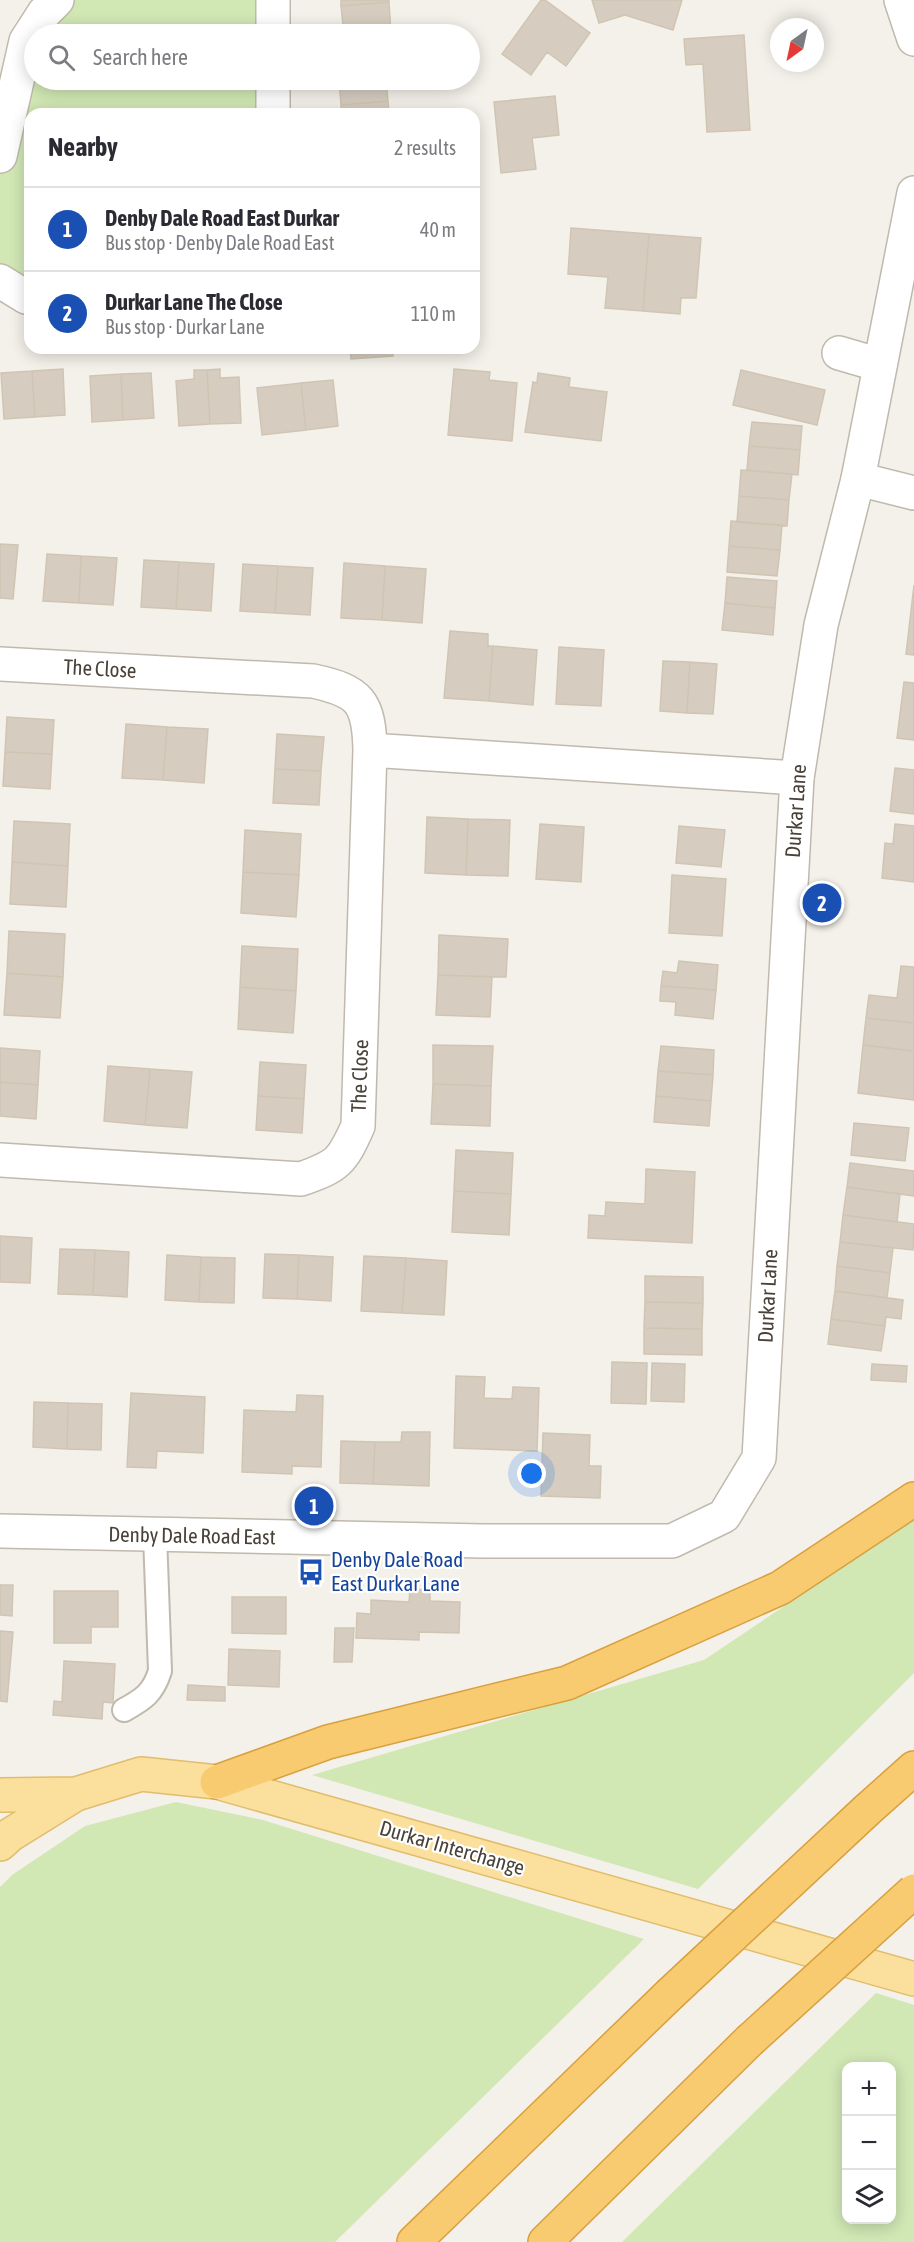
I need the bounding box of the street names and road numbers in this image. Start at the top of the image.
street label: The Close [63,654,137,682]
street label: Durkar Lane [780,763,810,859]
street label: The Close [346,1039,372,1113]
street label: Durkar Lane [753,1248,781,1343]
street label: Denby Dale Road East [108,1522,276,1548]
street label: Durkar Interchange [377,1815,527,1879]

